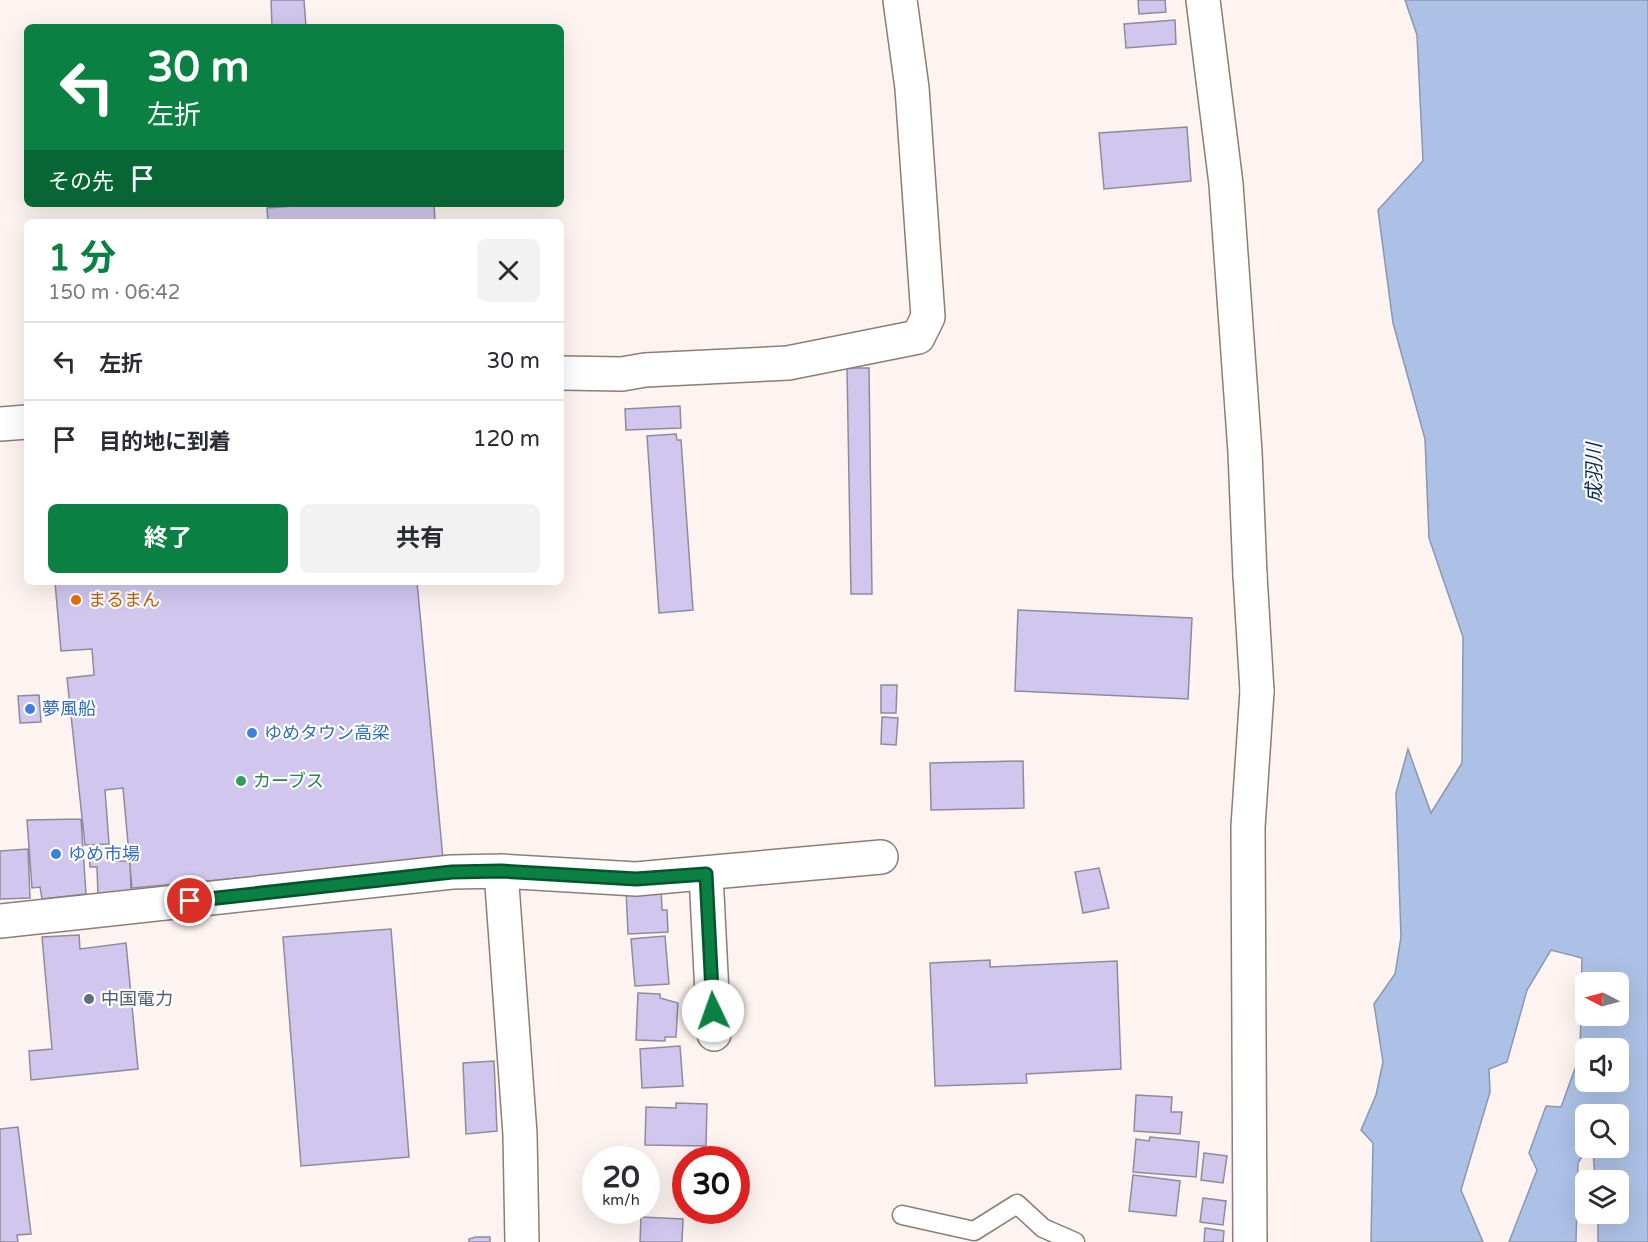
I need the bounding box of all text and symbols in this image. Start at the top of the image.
text: 30 m [147,42,249,93]
icon: left [48,48,126,126]
text: 左折 [147,99,201,132]
icon: arrive [126,162,159,195]
text: その先 [48,169,114,195]
text: 1 分 [48,237,116,280]
button: close [477,239,540,302]
text: 150 m · 06:42 [48,281,180,305]
icon: left [48,345,81,378]
text: 30 m [486,348,540,374]
text: 左折 [99,351,143,377]
icon: arrive [48,423,81,456]
text: 120 m [473,426,540,452]
text: 目的地に到着 [99,429,231,455]
water label: 成羽川 [1583,441,1607,503]
button: 終了 [48,504,288,573]
button: 共有 [300,504,540,573]
place label: まるまん [88,589,160,611]
marker: まるまん [69,593,83,607]
place label: 夢風船 [42,698,96,720]
marker: 夢風船 [23,702,37,716]
place label: ゆめタウン高梁 [264,722,390,744]
marker: ゆめタウン高梁 [245,726,259,740]
place label: カーブス [253,770,324,792]
marker: カーブス [234,774,248,788]
place label: ゆめ市場 [68,843,140,865]
marker: ゆめ市場 [49,847,63,861]
pin [164,875,215,926]
icon: arrive [173,884,206,917]
north arrow [1575,972,1629,1026]
map controls [1575,972,1629,1224]
position arrow [681,979,745,1043]
place label: 中国電力 [101,988,173,1010]
marker: 中国電力 [82,992,96,1006]
button: sound [1575,1038,1629,1092]
button: search [1575,1104,1629,1158]
speed limit sign: 30 [672,1146,750,1224]
text: 20 [602,1159,640,1196]
button: layers [1575,1170,1629,1224]
text: km/h [602,1191,640,1209]

